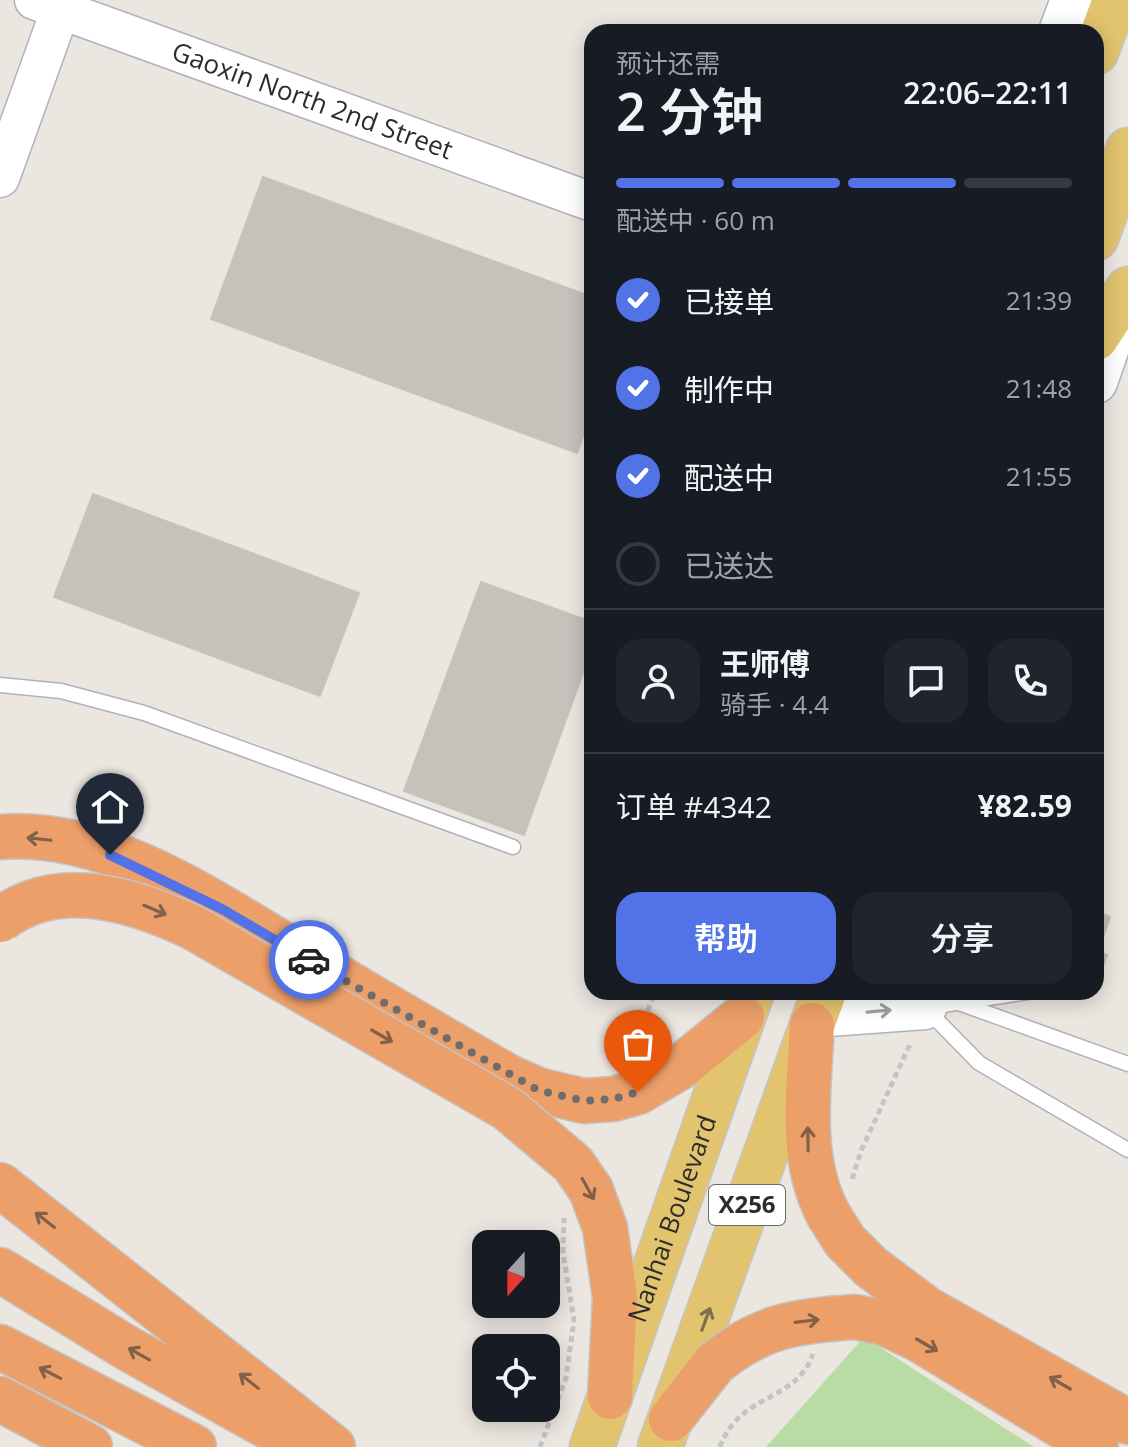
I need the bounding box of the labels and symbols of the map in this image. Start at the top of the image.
street label: Gaoxin North 2nd Street [167,33,458,167]
pin [76,773,144,855]
one-way arrow [26,831,53,846]
one-way arrow [142,904,167,919]
courier [269,920,349,1000]
one-way arrow [865,1004,892,1019]
pin [604,1010,672,1092]
one-way arrow [370,1028,393,1044]
street label: Nanhai Boulevard [618,1110,724,1327]
one-way arrow [801,1127,816,1153]
one-way arrow [581,1177,597,1200]
road number: X256 [709,1185,785,1225]
one-way arrow [35,1212,56,1229]
north arrow [472,1230,560,1318]
one-way arrow [700,1307,715,1332]
one-way arrow [794,1314,820,1329]
one-way arrow [915,1337,938,1353]
one-way arrow [127,1346,151,1361]
one-way arrow [38,1364,62,1380]
one-way arrow [239,1373,260,1390]
one-way arrow [1049,1375,1073,1390]

